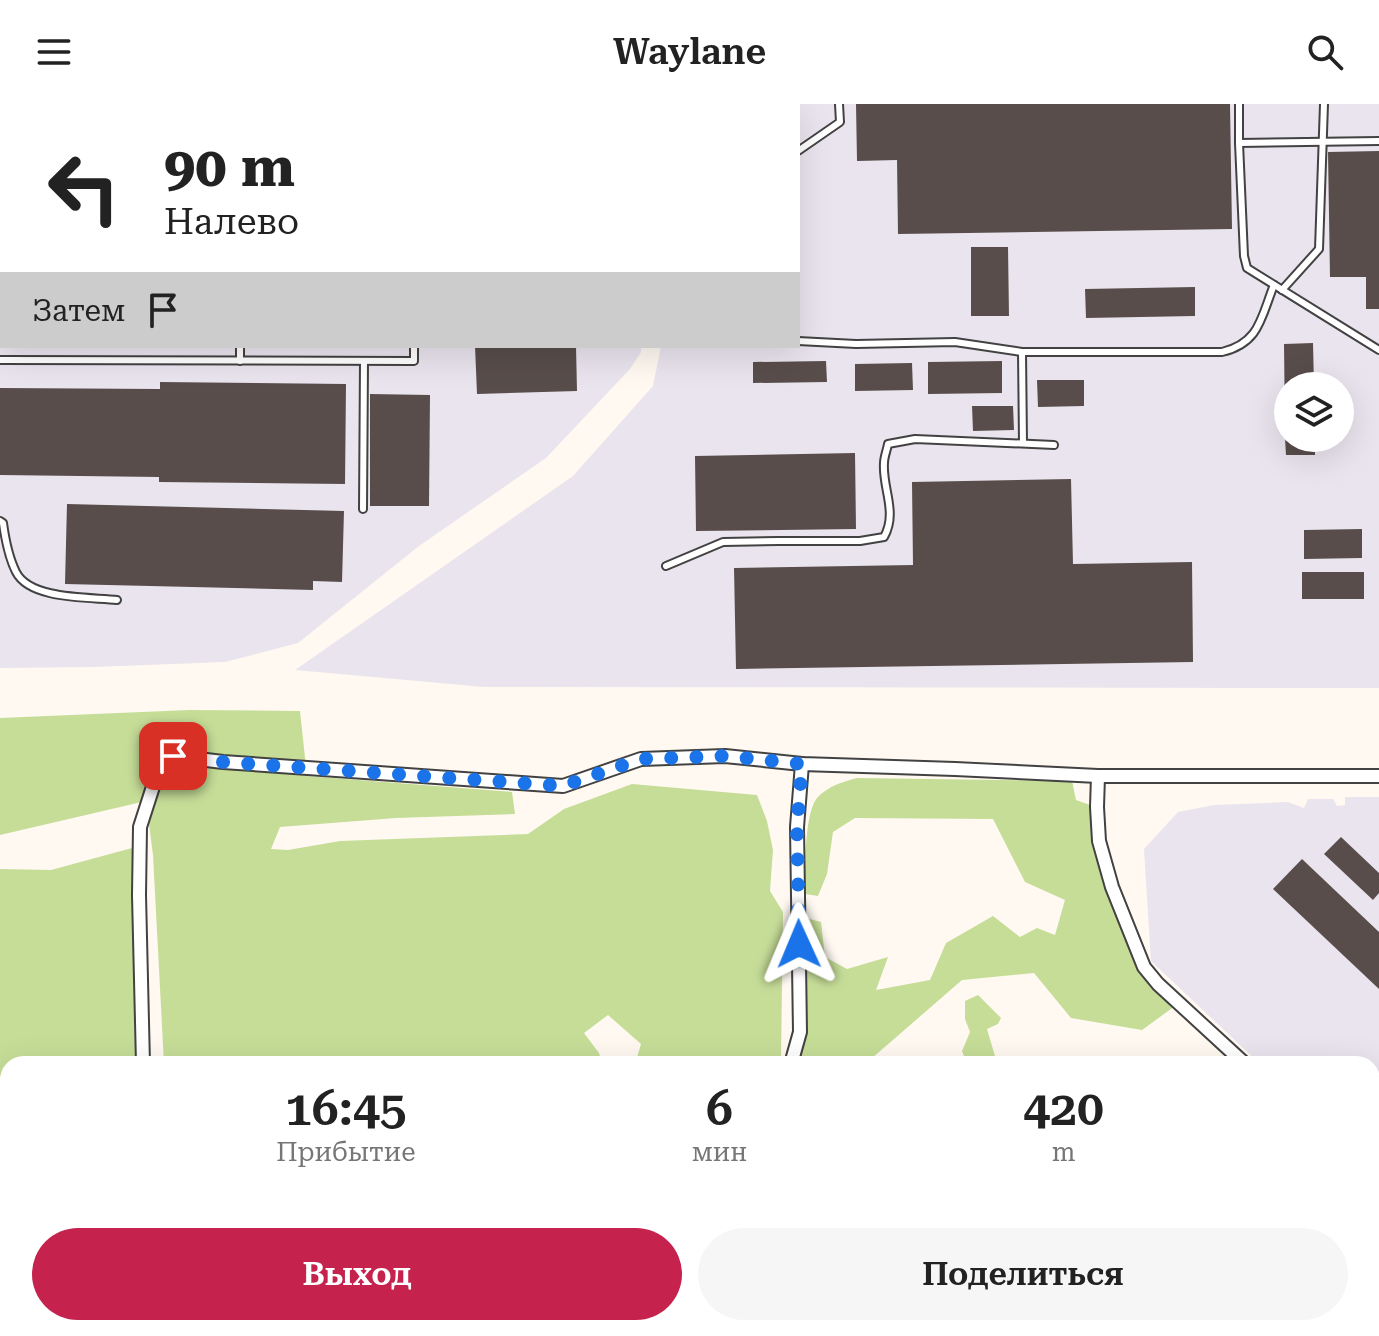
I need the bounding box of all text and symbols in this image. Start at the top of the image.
icon: menu [32,30,76,74]
icon: search [1303,30,1347,74]
text: Waylane [613,31,766,73]
text: 90 m [164,134,295,200]
icon: left [32,136,136,240]
text: Налево [164,201,299,243]
icon: arrive [141,288,185,332]
text: Затем [32,293,125,328]
map controls [1274,372,1354,452]
button: layers [1274,372,1354,452]
pin [139,722,207,790]
icon: arrive [151,734,195,778]
position arrow [757,902,841,986]
text: 16:45 [285,1081,407,1137]
text: 6 [706,1081,733,1137]
text: 420 [1023,1081,1104,1137]
text: Прибытие [276,1137,416,1167]
text: мин [692,1137,747,1167]
text: m [1052,1137,1075,1167]
button: Выход [32,1228,682,1320]
button: Поделиться [698,1228,1348,1320]

